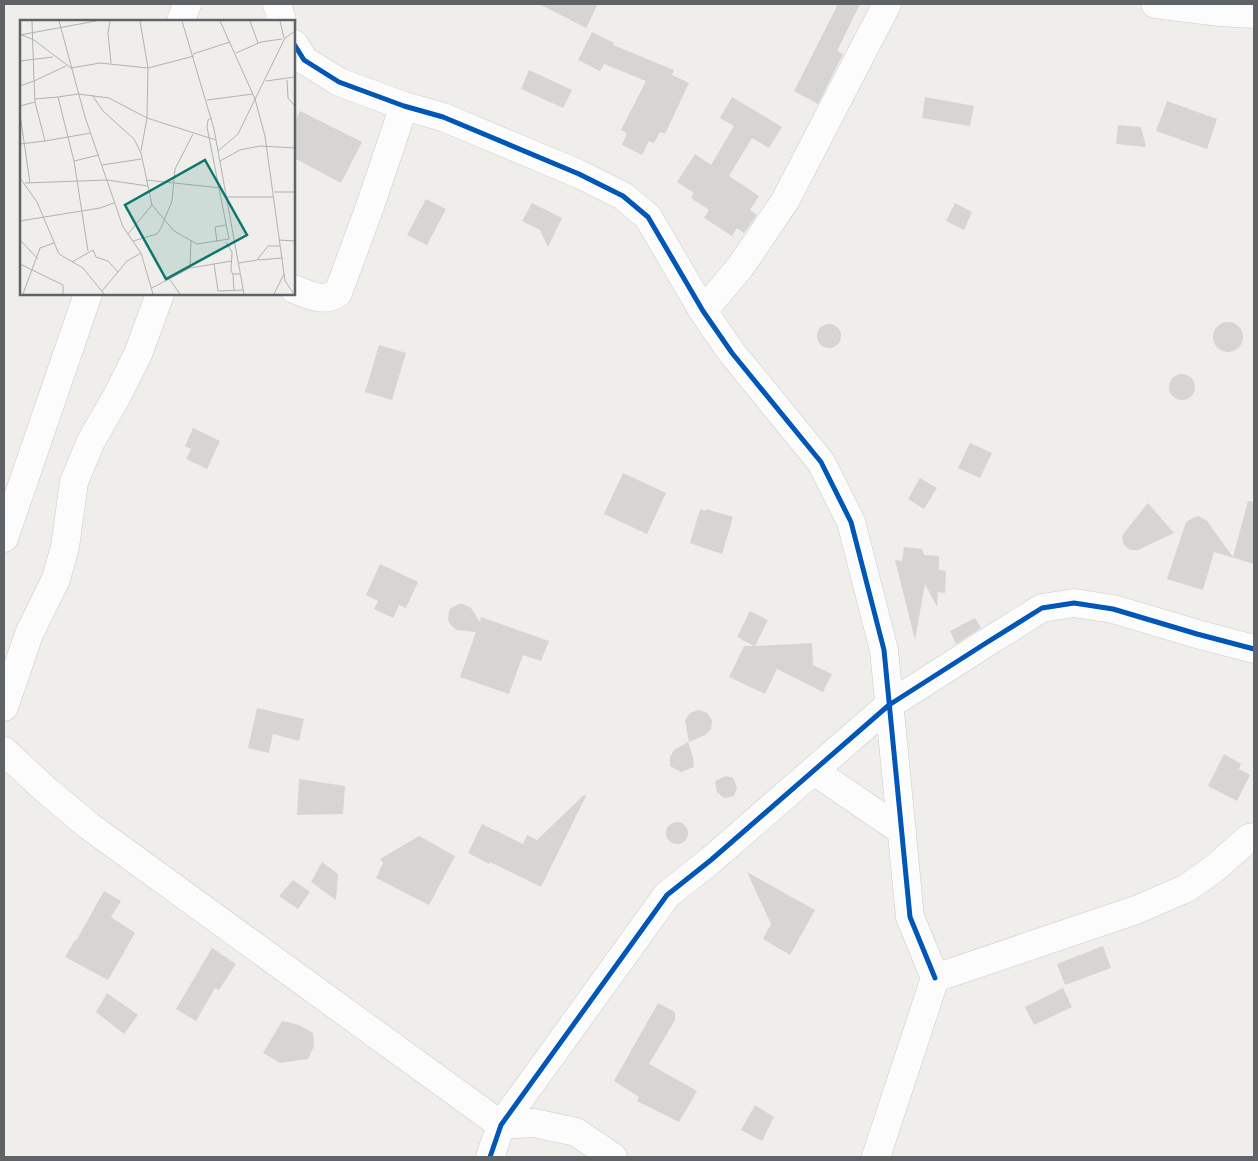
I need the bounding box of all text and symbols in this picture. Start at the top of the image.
inset map [20,20,295,295]

